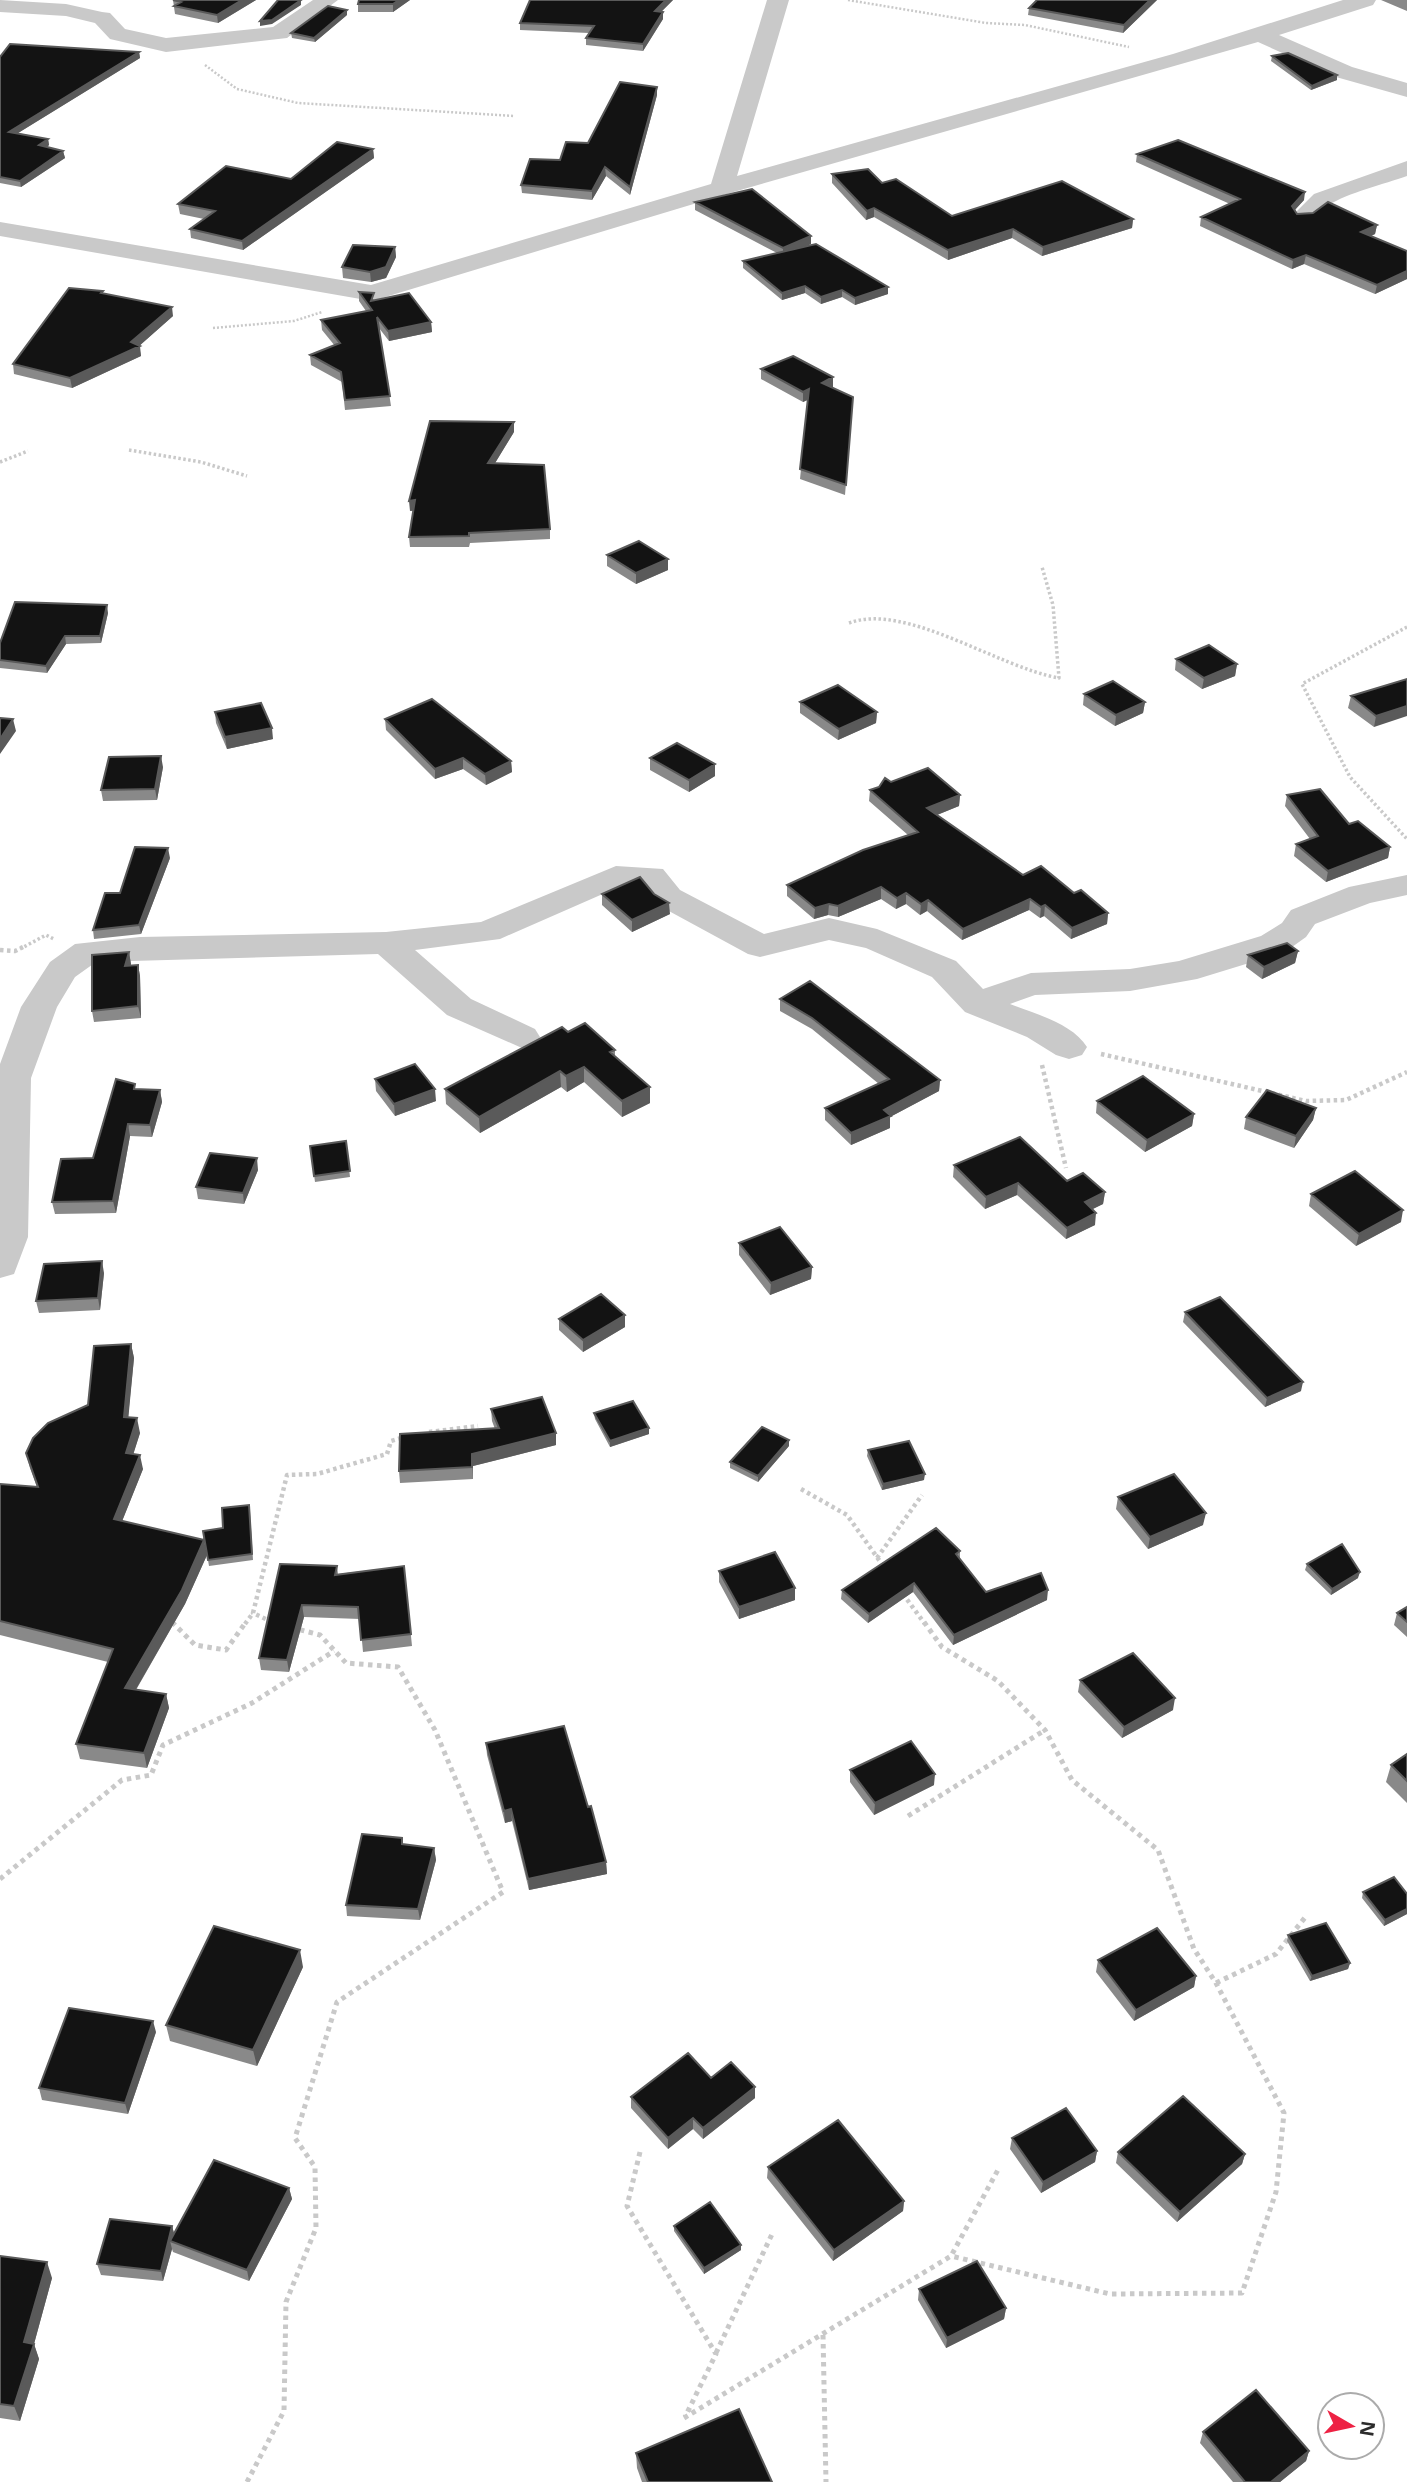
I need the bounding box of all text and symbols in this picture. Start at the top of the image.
north arrow [1316,2391,1386,2461]
text: N [1354,2419,1382,2438]

